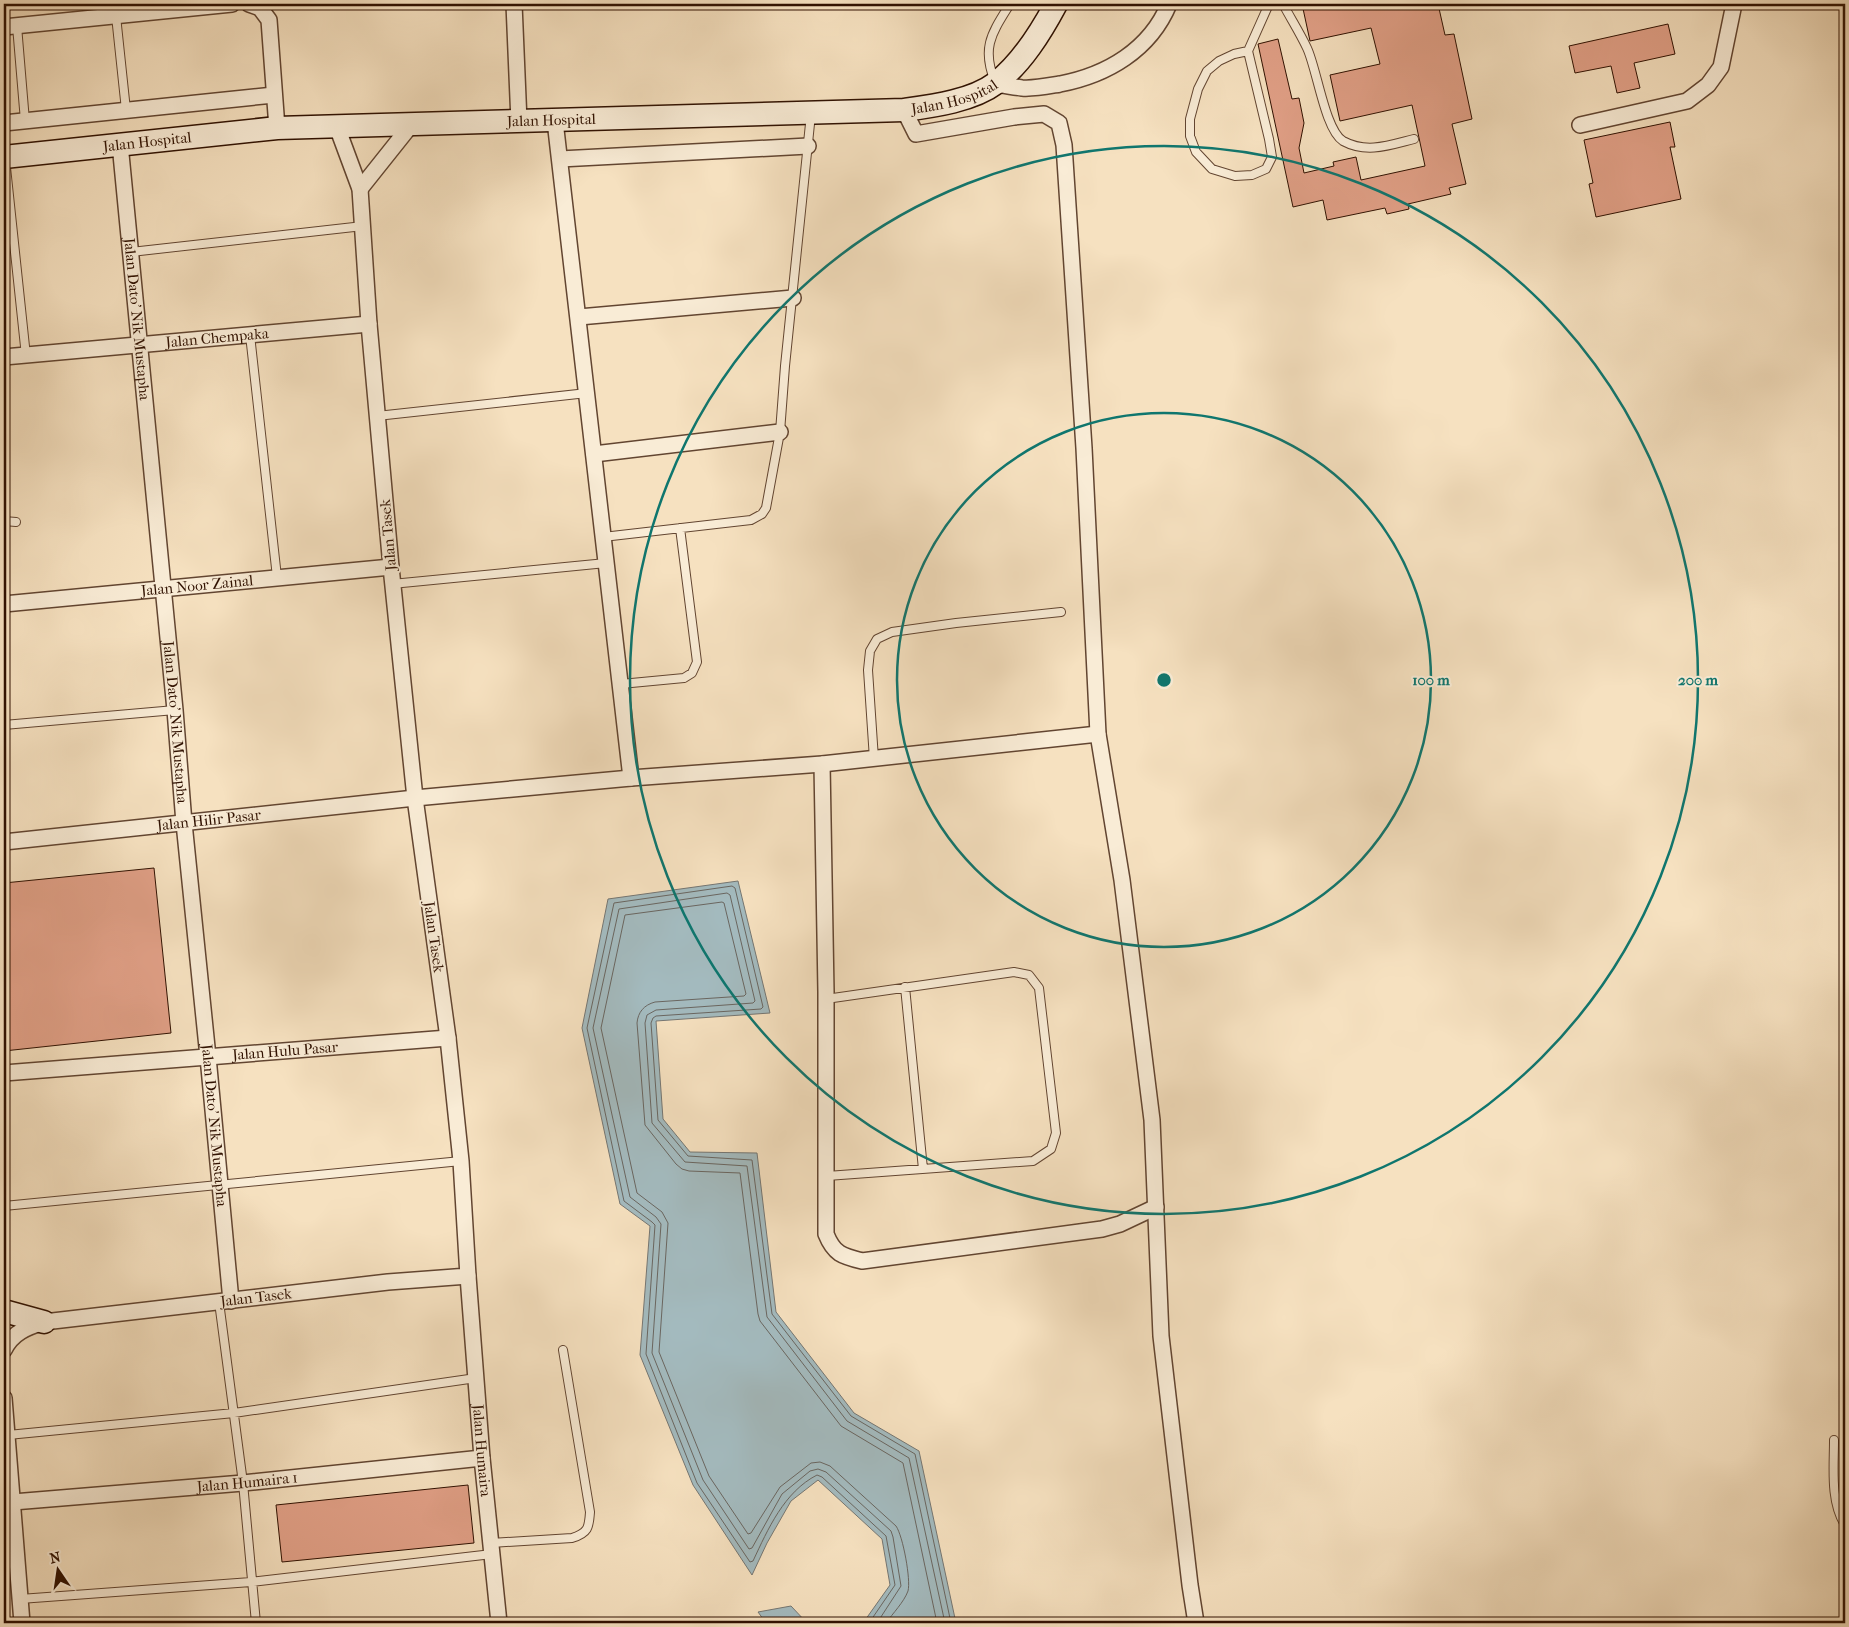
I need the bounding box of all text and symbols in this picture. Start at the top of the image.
street label: Jalan Hospital [909,76,1001,118]
street label: Jalan Hospital [506,110,596,130]
street label: Jalan Hospital [101,128,192,156]
street label: Jalan Dato' Nik Mustapha [120,236,154,402]
street label: Jalan Chempaka [164,324,270,351]
street label: Jalan Tasek [376,498,400,572]
street label: Jalan Noor Zainal [139,571,254,600]
street label: Jalan Dato' Nik Mustapha [159,639,192,805]
centre of rings [1155,671,1173,689]
text: 100 m [1412,671,1450,689]
text: 200 m [1678,671,1718,689]
street label: Jalan Hilir Pasar [155,805,262,835]
street label: Jalan Tasek [420,899,448,974]
street label: Jalan Hulu Pasar [231,1038,339,1064]
street label: Jalan Dato' Nik Mustapha [198,1042,231,1208]
street label: Jalan Tasek [218,1284,293,1311]
street label: Jalan Humaira [469,1403,495,1499]
street label: Jalan Humaira 1 [195,1468,298,1496]
north arrow [32,1544,82,1594]
text: N [48,1548,63,1567]

